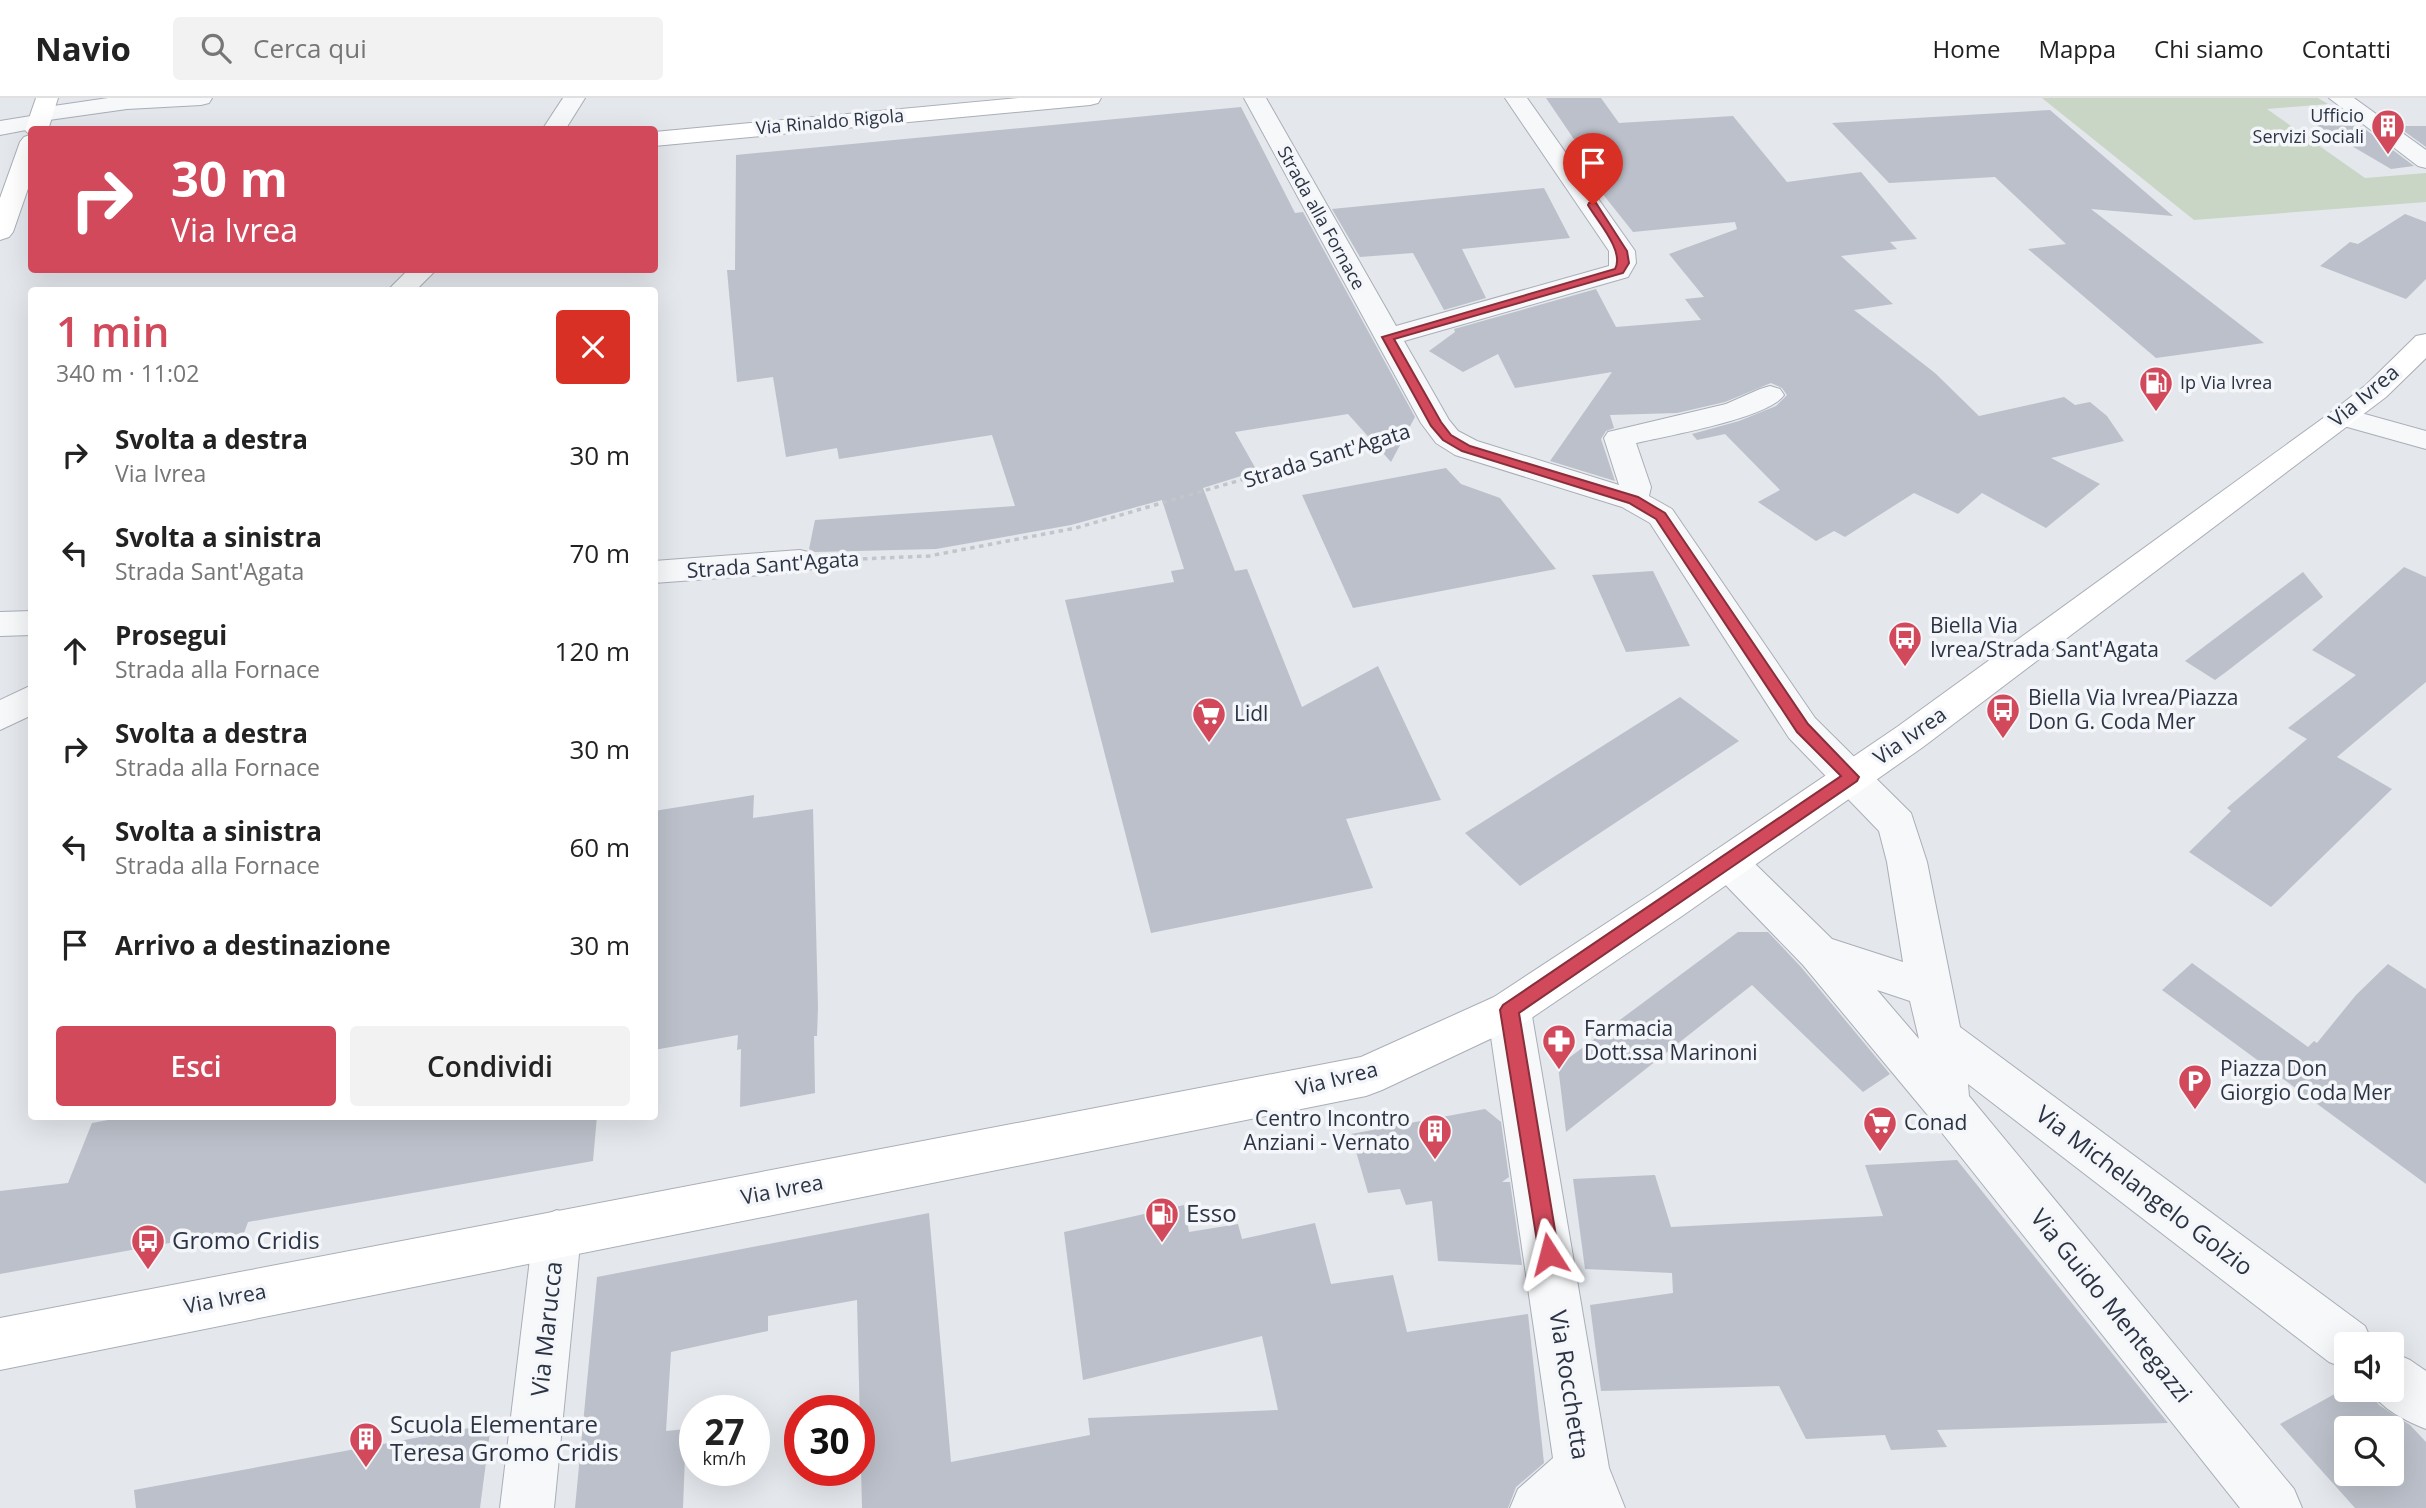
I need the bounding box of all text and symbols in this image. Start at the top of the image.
search box [173,17,663,80]
text: Navio [35,26,131,71]
icon: search [197,29,235,67]
text: Cerca qui [253,30,367,66]
text: Home [1933,32,2000,65]
text: Mappa [2038,32,2116,65]
text: Chi siamo [2154,32,2264,65]
text: Contatti [2302,32,2391,65]
street label: Via Rinaldo Rigola [755,103,905,139]
place label: Ufficio Servizi Sociali [2253,103,2364,148]
building icon: Ufficio Servizi Sociali [2369,107,2407,156]
pin [1563,133,1623,205]
street label: Strada alla Fornace [1273,142,1371,293]
icon: arrive [1574,144,1612,182]
text: 30 m [171,145,288,211]
icon: right [56,154,147,245]
text: Via Ivrea [171,208,298,251]
text: 1 min [56,302,169,359]
button: close [556,310,630,384]
text: 340 m · 11:02 [56,357,199,389]
street label: Via Ivrea [2322,358,2404,433]
fuel station icon: Ip Via Ivrea [2137,364,2175,413]
place label: Ip Via Ivrea [2180,370,2272,394]
street label: Strada Sant'Agata [1240,416,1413,494]
text: Svolta a destra [115,421,308,457]
icon: right [56,436,94,474]
text: 30 m [569,437,630,473]
text: Via Ivrea [115,457,206,489]
text: Svolta a sinistra [115,519,322,555]
icon: left [56,534,94,572]
text: 70 m [569,535,630,571]
street label: Strada Sant'Agata [686,544,860,584]
text: Strada Sant'Agata [115,555,304,587]
place label: Biella Via Ivrea/Strada Sant'Agata [1930,611,2159,663]
text: Prosegui [115,617,227,653]
bus stop icon: Biella Via Ivrea/Strada Sant'Agata [1886,619,1924,668]
icon: ahead [56,632,94,670]
text: 120 m [555,633,630,669]
text: Strada alla Fornace [115,653,320,685]
place label: Biella Via Ivrea/Piazza Don G. Coda Mer [2028,683,2238,735]
bus stop icon: Biella Via Ivrea/Piazza Don G. Coda Mer [1984,691,2022,740]
supermarket icon: Lidl [1190,695,1228,744]
place label: Lidl [1234,699,1268,727]
street label: Via Ivrea [1867,700,1952,771]
text: Svolta a destra [115,715,308,751]
icon: right [56,730,94,768]
text: 30 m [569,731,630,767]
text: Strada alla Fornace [115,751,320,783]
text: Svolta a sinistra [115,813,322,849]
icon: left [56,828,94,866]
text: 60 m [569,829,630,865]
text: Strada alla Fornace [115,849,320,881]
icon: arrive [56,926,94,964]
text: Arrivo a destinazione [115,927,391,963]
text: 30 m [569,927,630,963]
place label: Farmacia Dott.ssa Marinoni [1584,1014,1758,1066]
pharmacy icon: Farmacia Dott.ssa Marinoni [1540,1022,1578,1071]
button: Esci [56,1026,336,1106]
button: Condividi [350,1026,630,1106]
street label: Via Ivrea [1293,1054,1381,1102]
place label: Piazza Don Giorgio Coda Mer [2220,1054,2392,1106]
parking icon: Piazza Don Giorgio Coda Mer [2176,1062,2214,1111]
street label: Via Michelangelo Golzio [2029,1097,2260,1283]
place label: Centro Incontro Anziani - Vernato [1244,1104,1410,1156]
supermarket icon: Conad [1861,1104,1899,1153]
place label: Conad [1904,1108,1967,1136]
building icon: Centro Incontro Anziani - Vernato [1416,1112,1454,1161]
street label: Via Ivrea [738,1167,825,1211]
fuel station icon: Esso [1143,1195,1181,1244]
place label: Esso [1186,1196,1237,1229]
street label: Via Guido Mentegazzi [2024,1201,2201,1409]
position arrow [1512,1217,1586,1291]
bus stop icon: Gromo Cridis [129,1222,167,1271]
place label: Gromo Cridis [172,1223,320,1256]
street label: Via Marucca [522,1260,569,1398]
street label: Via Ivrea [181,1276,268,1320]
street label: Via Rocchetta [1542,1308,1599,1462]
map controls [2334,1332,2404,1486]
button: sound [2334,1332,2404,1402]
speed limit sign: 30 [784,1395,875,1486]
place label: Scuola Elementare Teresa Gromo Cridis [390,1407,619,1468]
text: 27 [704,1408,745,1455]
button: search [2334,1416,2404,1486]
building icon: Scuola Elementare Teresa Gromo Cridis [347,1420,385,1469]
text: km/h [703,1446,746,1470]

